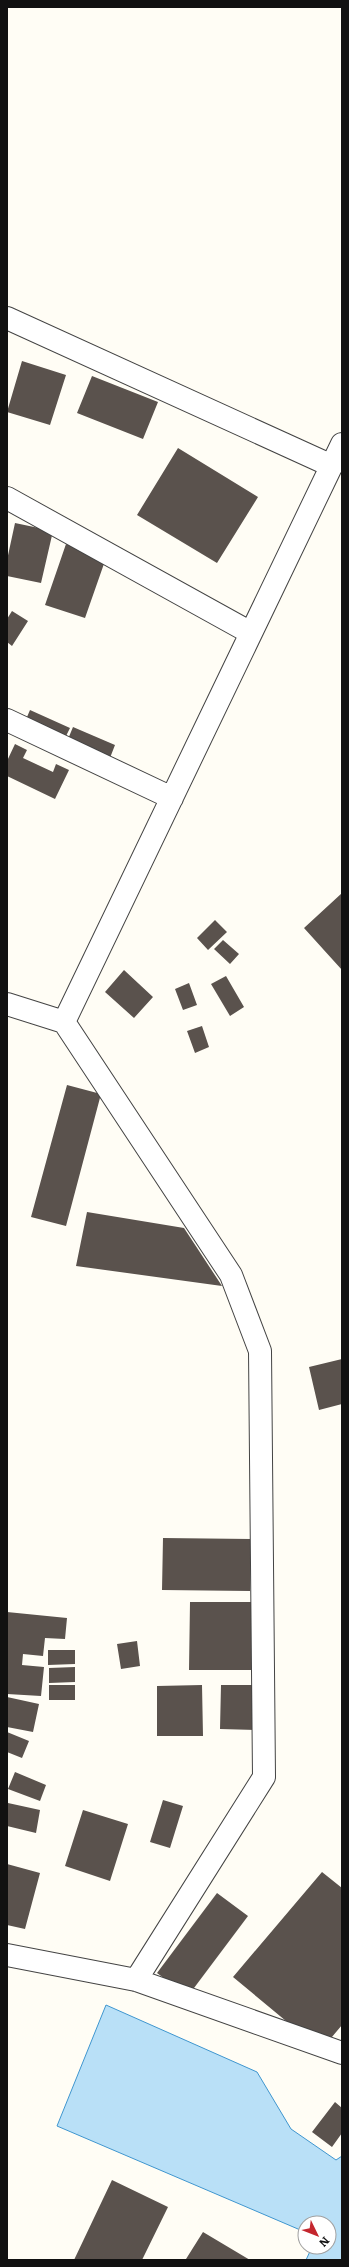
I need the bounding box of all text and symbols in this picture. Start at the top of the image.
north arrow [297,2215,337,2255]
text: N [316,2234,334,2251]

